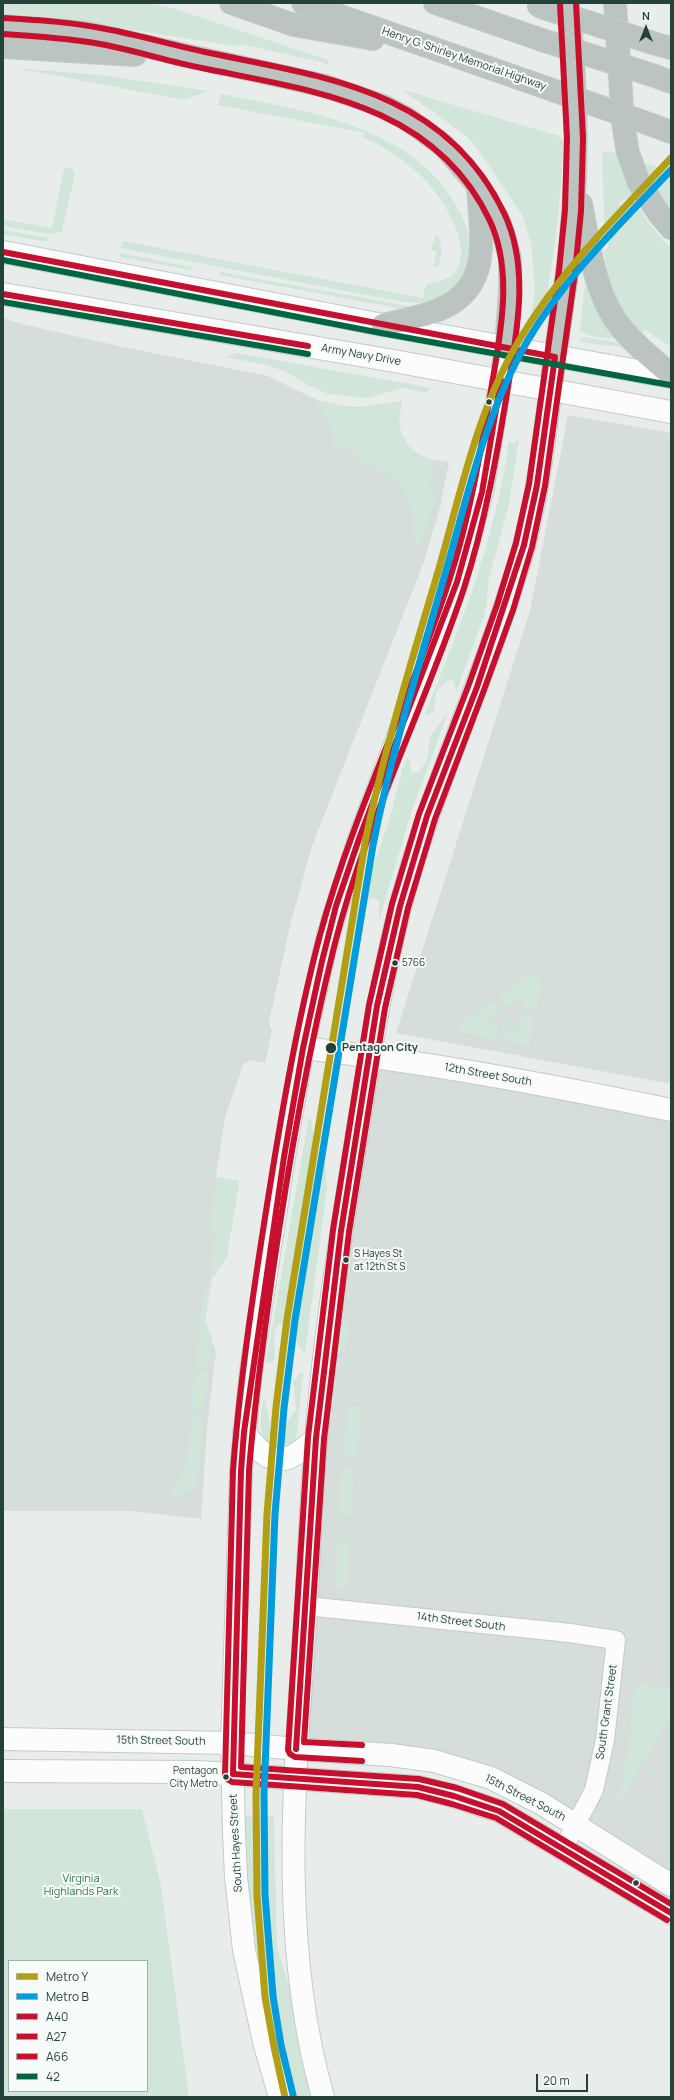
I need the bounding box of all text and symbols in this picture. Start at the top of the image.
north arrow [626,8,666,48]
text: N [642,8,650,23]
street label: Henry G. Shirley Memorial Highway [380,25,548,93]
street label: Army Navy Drive [320,341,402,369]
unlabelled marker [484,397,494,407]
place label: 5766 [402,957,425,969]
marker: 5766 [390,958,400,968]
marker: Pentagon City [324,1041,338,1055]
place label: Pentagon City [342,1041,418,1055]
street label: 12th Street South [443,1061,533,1089]
place label: S Hayes St at 12th St S [354,1248,405,1272]
marker: S Hayes St at 12th St S [341,1255,351,1265]
street label: 14th Street South [416,1610,506,1634]
street label: South Grant Street [594,1664,620,1760]
street label: 15th Street South [116,1734,206,1748]
place label: Pentagon City Metro [170,1765,218,1788]
marker: Pentagon City Metro [221,1772,231,1782]
street label: 15th Street South [482,1772,568,1824]
street label: South Hayes Street [227,1793,245,1893]
park label: Virginia Highlands Park [44,1872,118,1898]
unlabelled marker [631,1878,641,1888]
legend [8,1960,148,2092]
text: Metro Y [46,1968,88,1985]
text: Metro B [46,1988,89,2005]
text: A40 [46,2008,68,2025]
text: A27 [46,2028,66,2045]
text: A66 [46,2048,69,2065]
scale bar [538,2066,590,2092]
text: 42 [46,2068,60,2085]
text: 20 m [543,2072,570,2089]

